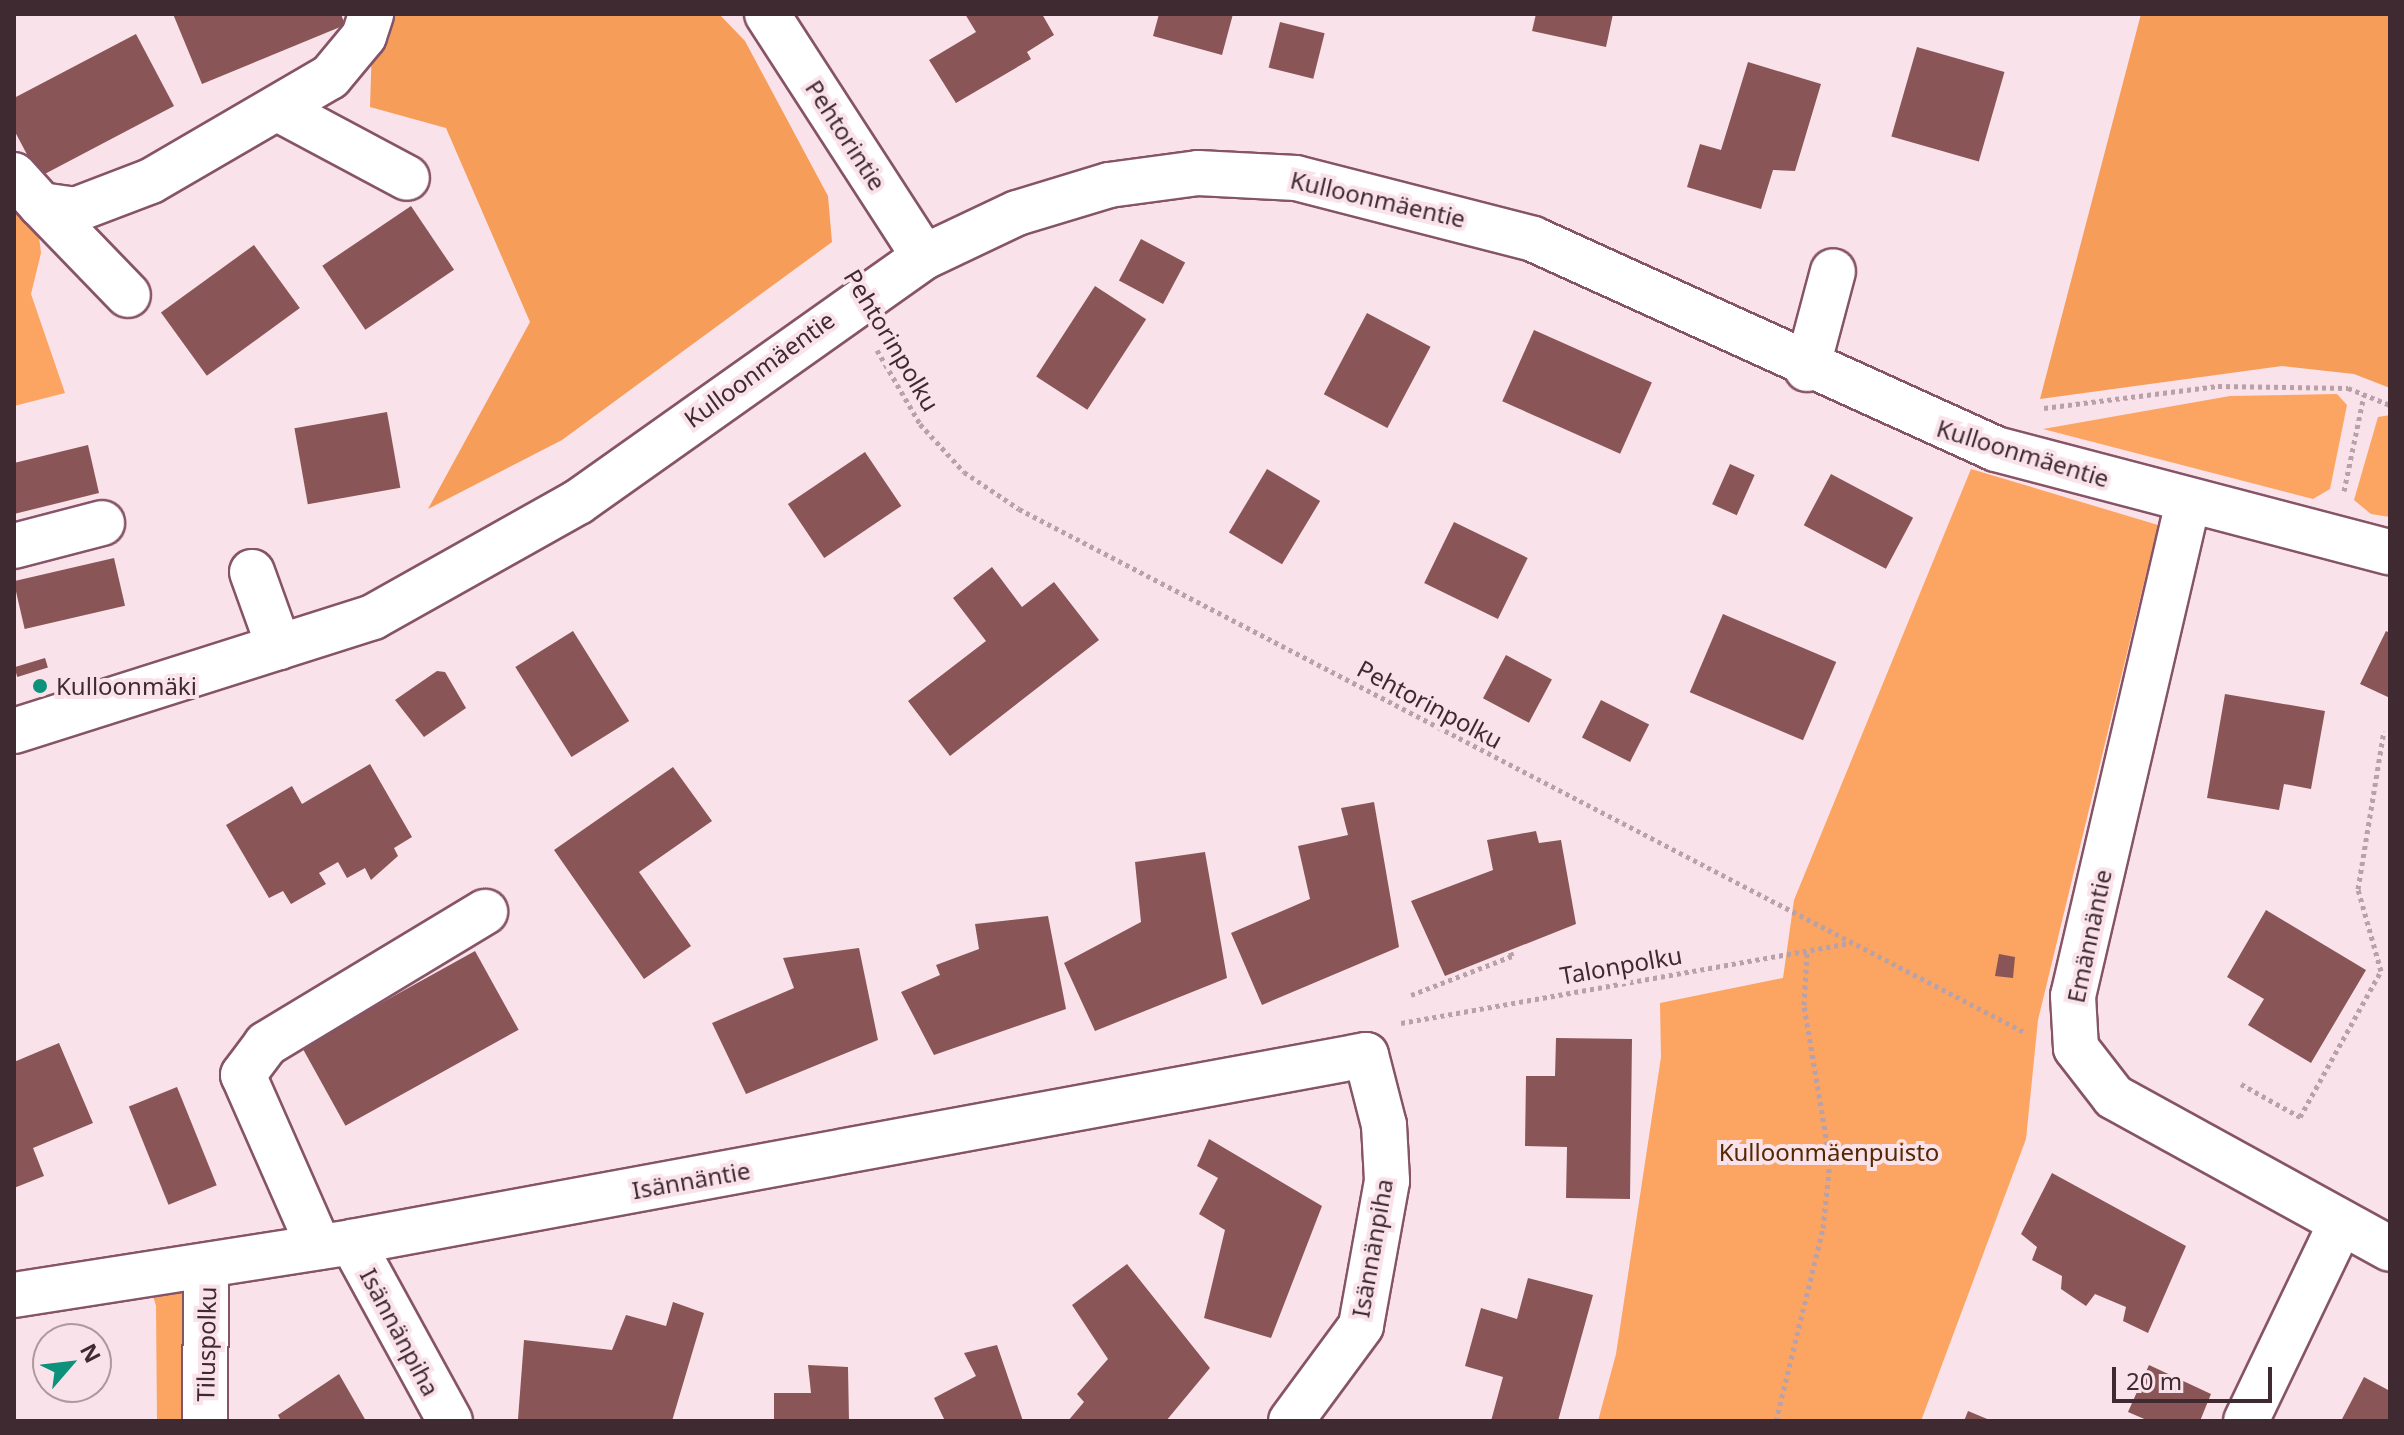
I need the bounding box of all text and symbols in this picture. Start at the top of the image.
street label: Pehtorintie [800,75,892,195]
street label: Kulloonmäentie [1288,165,1468,233]
street label: Pehtorinpolku [838,264,946,416]
street label: Kulloonmäentie [678,305,840,433]
street label: Kulloonmäentie [1933,413,2113,493]
street label: Pehtorinpolku [1353,654,1507,754]
place label: Kulloonmäki [56,672,197,700]
marker: Kulloonmäki [31,677,49,695]
street label: Emännäntie [2061,867,2117,1005]
street label: Talonpolku [1558,940,1684,990]
park label: Kulloonmäenpuisto [1719,1138,1939,1166]
street label: Isännäntie [630,1155,752,1205]
street label: Isännänpiha [1346,1176,1398,1320]
street label: Isännänpiha [354,1263,446,1401]
street label: Tiluspolku [191,1286,221,1402]
north arrow [32,1323,112,1403]
text: N [74,1338,109,1368]
scale bar [2116,1351,2276,1401]
text: 20 m [2126,1364,2182,1397]

